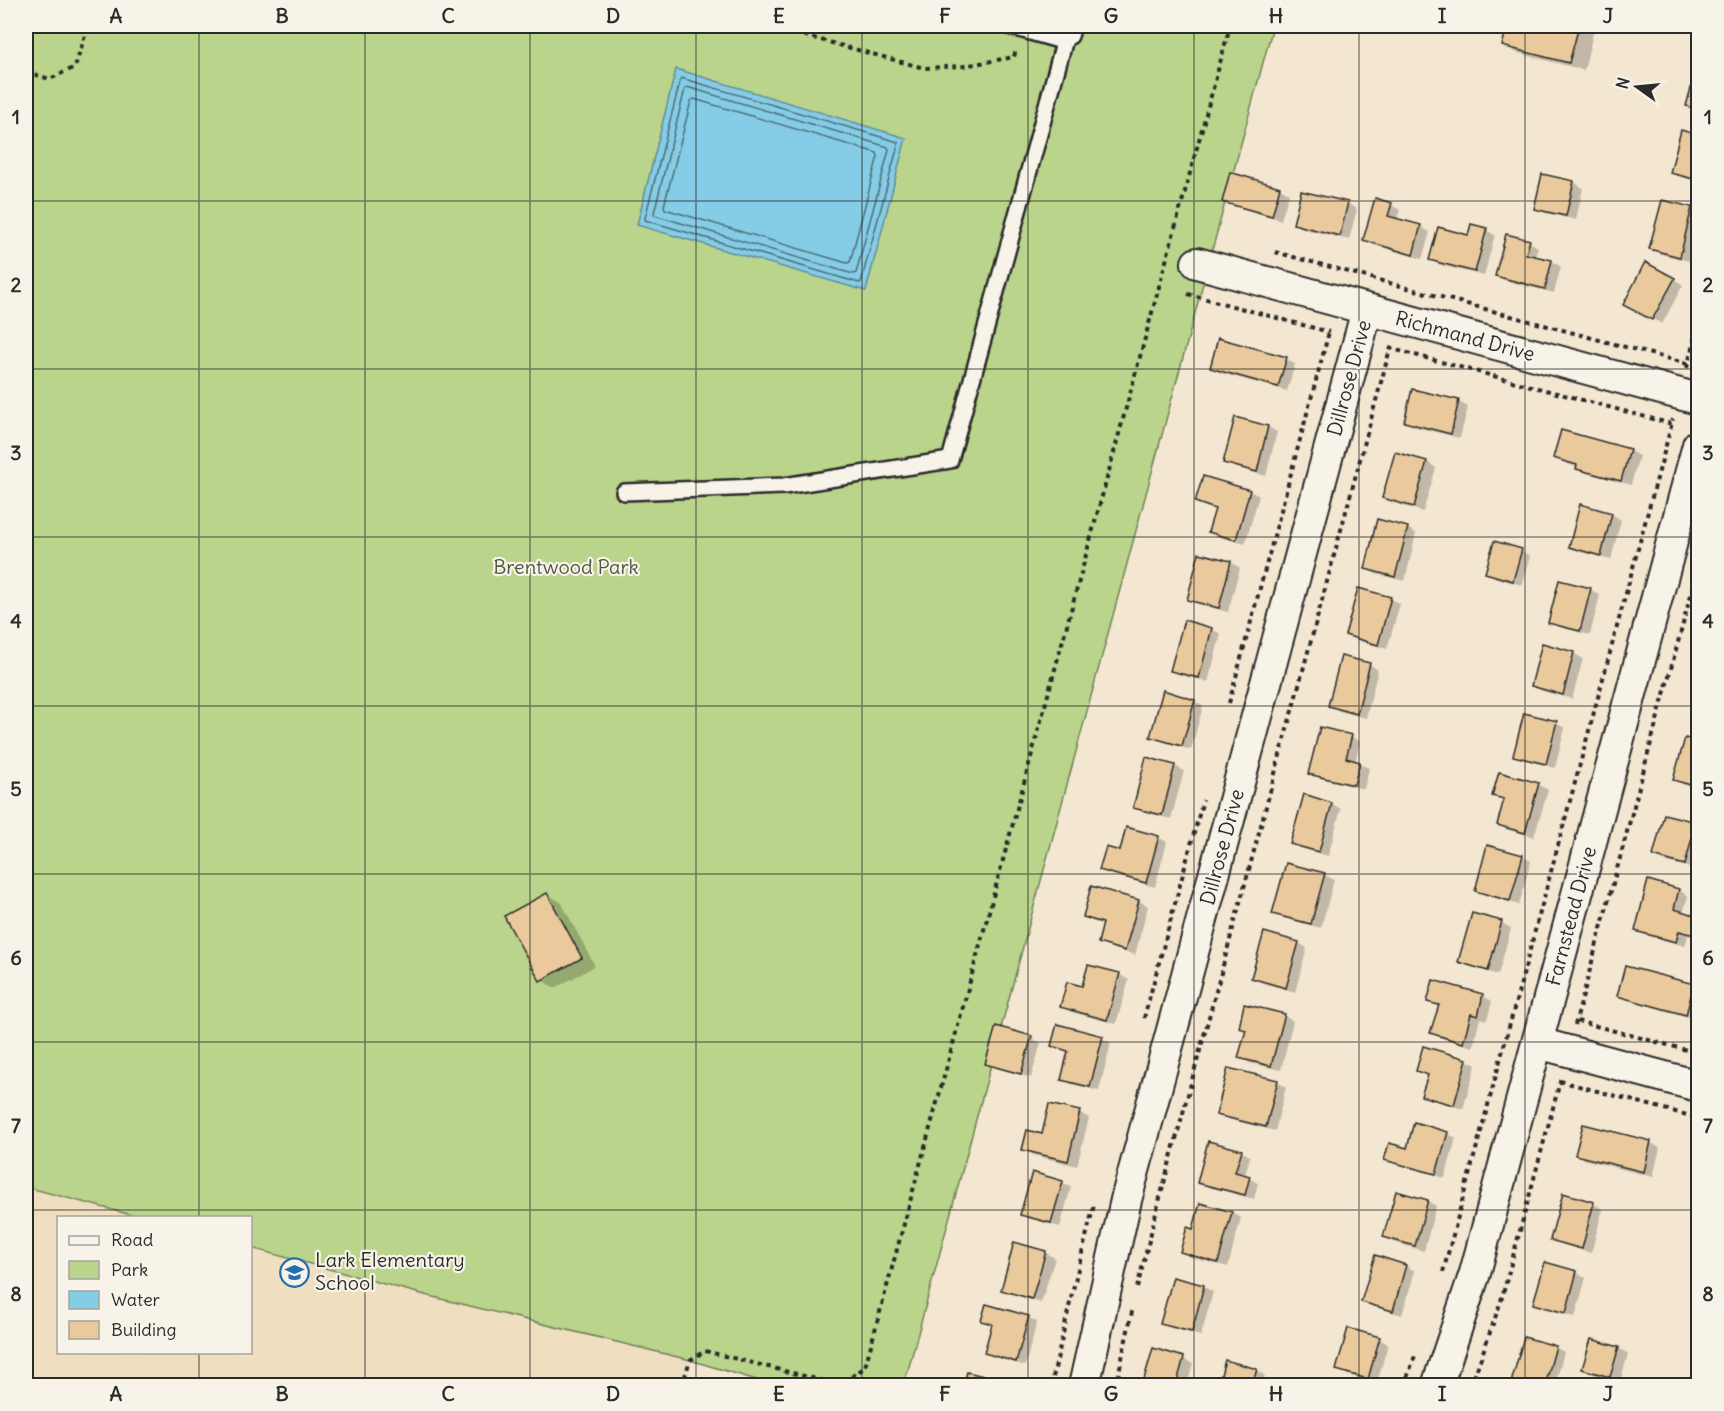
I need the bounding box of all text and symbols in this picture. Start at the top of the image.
text: A [110,3,123,28]
text: B [275,3,289,28]
text: C [441,3,455,28]
text: D [606,3,620,28]
text: E [773,3,785,28]
text: F [939,3,951,28]
text: G [1104,3,1118,28]
text: H [1269,3,1283,28]
text: I [1438,3,1447,28]
text: J [1603,3,1614,28]
north arrow [1607,57,1667,117]
text: N [1611,75,1634,91]
text: 1 [12,104,20,129]
text: 1 [1704,104,1712,129]
text: 2 [11,272,22,297]
text: 2 [1703,272,1714,297]
street label: Richmand Drive [1393,305,1538,366]
street label: Dillrose Drive [1321,317,1376,438]
text: 3 [10,440,22,465]
text: 3 [1702,440,1714,465]
park label: Brentwood Park [493,554,639,579]
text: 4 [10,608,22,633]
text: 4 [1702,608,1714,633]
text: 5 [10,776,22,801]
text: 5 [1702,776,1714,801]
street label: Dillrose Drive [1194,786,1249,907]
street label: Farnstead Drive [1540,844,1601,988]
text: 6 [10,945,22,970]
text: 6 [1702,945,1714,970]
text: 7 [11,1113,21,1138]
text: 7 [1703,1113,1713,1138]
legend [57,1216,252,1354]
text: Road [111,1228,154,1251]
place label: Lark Elementary School [315,1247,465,1295]
school or university icon: Lark Elementary School [278,1256,310,1288]
text: Park [111,1258,148,1281]
text: 8 [10,1281,22,1306]
text: 8 [1702,1281,1714,1306]
text: Water [111,1288,161,1311]
text: Building [111,1318,176,1341]
text: A [110,1381,123,1406]
text: B [275,1381,289,1406]
text: C [441,1381,455,1406]
text: D [606,1381,620,1406]
text: E [773,1381,785,1406]
text: F [939,1381,951,1406]
text: G [1104,1381,1118,1406]
text: H [1269,1381,1283,1406]
text: I [1438,1381,1447,1406]
text: J [1603,1381,1614,1406]

